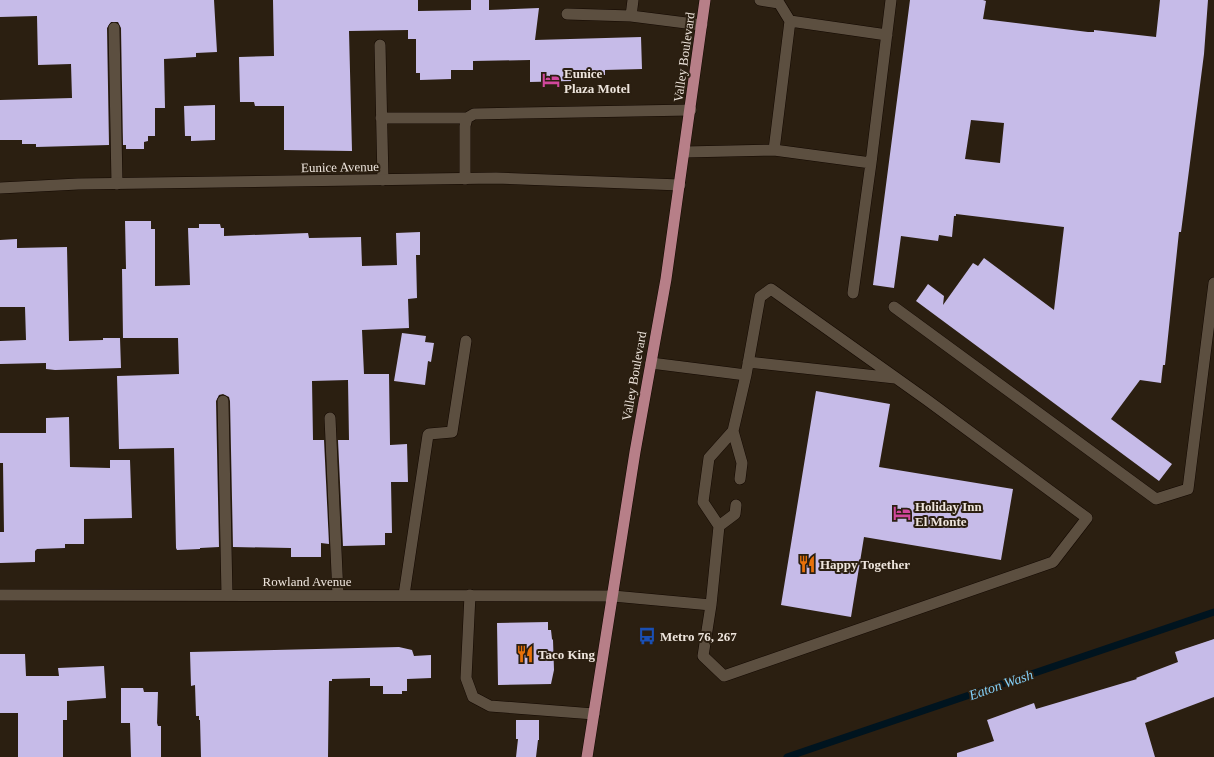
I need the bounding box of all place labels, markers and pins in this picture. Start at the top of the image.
place label: Eunice Plaza Motel [564,66,630,96]
hotel icon: Eunice Plaza Motel [541,70,561,90]
place label: Holiday Inn El Monte [915,499,983,529]
hotel icon: Holiday Inn El Monte [892,503,912,523]
restaurant icon: Happy Together [797,554,817,574]
place label: Happy Together [820,557,910,572]
bus stop icon: Metro 76, 267 [637,626,657,646]
place label: Metro 76, 267 [660,629,737,644]
restaurant icon: Taco King [515,644,535,664]
place label: Taco King [538,647,595,662]

